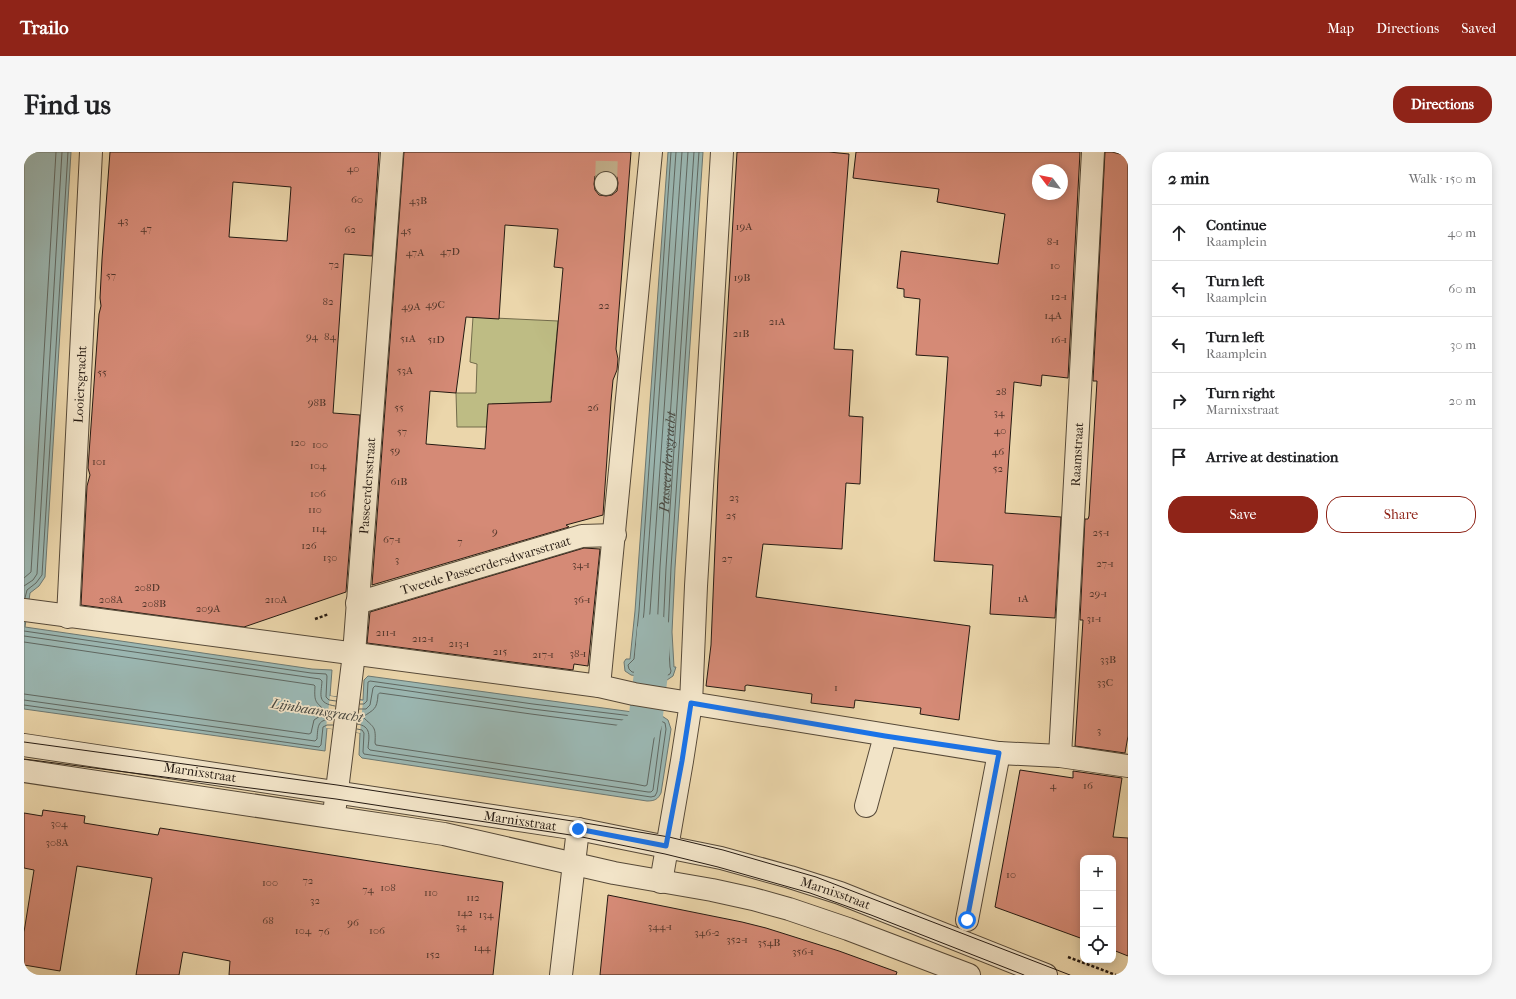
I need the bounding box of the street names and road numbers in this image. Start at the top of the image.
street label: Looiersgracht [71,345,89,423]
street label: Raamstraat [1068,422,1086,487]
street label: Passeerdersstraat [356,436,378,535]
street label: Tweede Passeerdersdwarsstraat [399,533,573,598]
street label: Marnixstraat [163,759,238,785]
street label: Marnixstraat [483,808,558,834]
street label: Marnixstraat [799,874,873,913]

